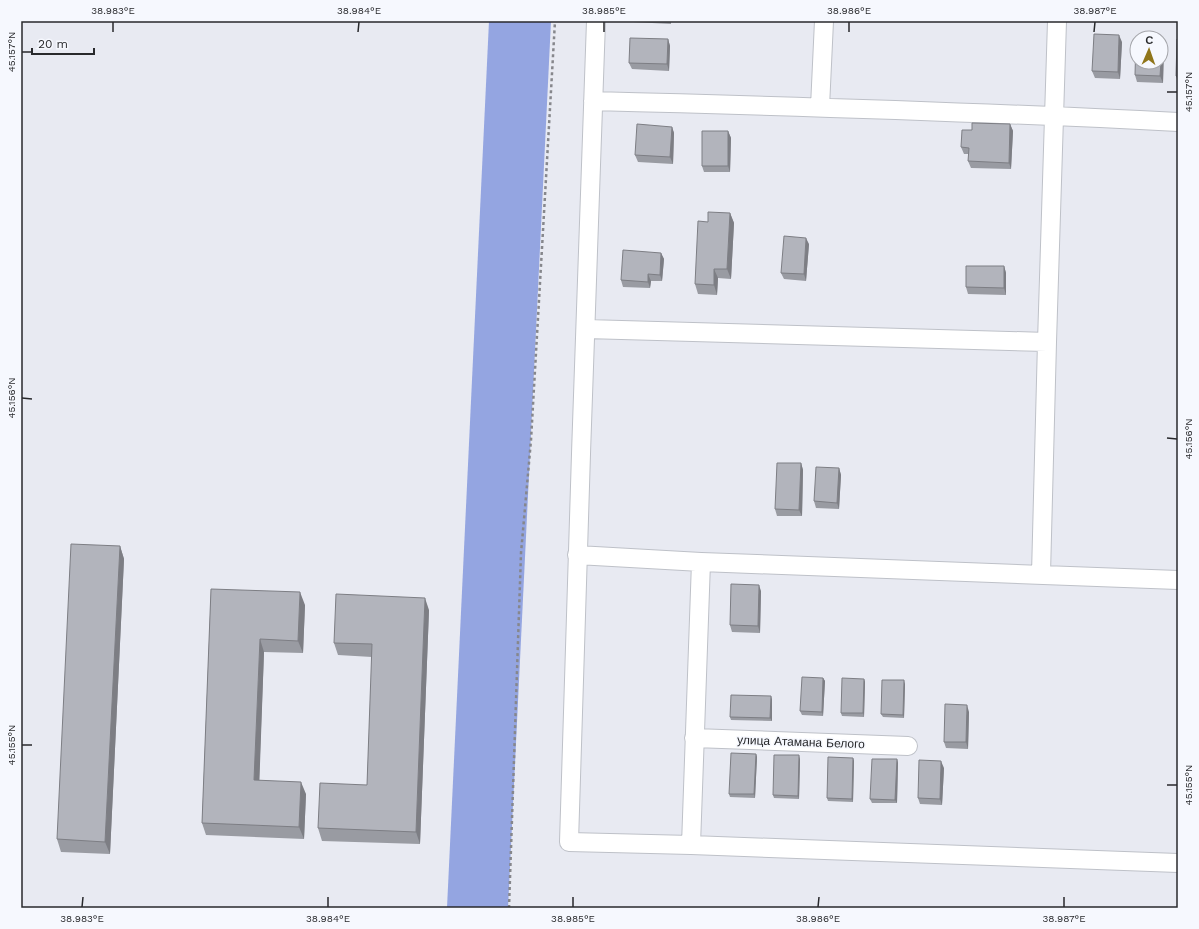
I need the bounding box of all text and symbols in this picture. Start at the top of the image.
text: 38.983°E [91,5,135,16]
text: 38.984°E [337,5,381,16]
text: 38.985°E [582,5,626,16]
text: 38.986°E [827,5,871,16]
text: 38.987°E [1073,5,1117,16]
scale bar [32,30,94,56]
north arrow [1129,30,1169,70]
text: 45.157°N [6,32,17,72]
text: С [1145,34,1154,47]
text: 20 m [38,37,68,51]
text: 45.157°N [1183,72,1194,112]
text: 45.156°N [6,377,17,419]
text: 45.156°N [1183,418,1194,460]
text: 45.155°N [6,725,17,765]
street label: улица Атамана Белого [737,733,865,751]
text: 45.155°N [1183,765,1194,805]
text: 38.983°E [60,913,104,924]
text: 38.984°E [306,913,350,924]
text: 38.985°E [551,913,595,924]
text: 38.986°E [796,913,840,924]
text: 38.987°E [1042,913,1086,924]

